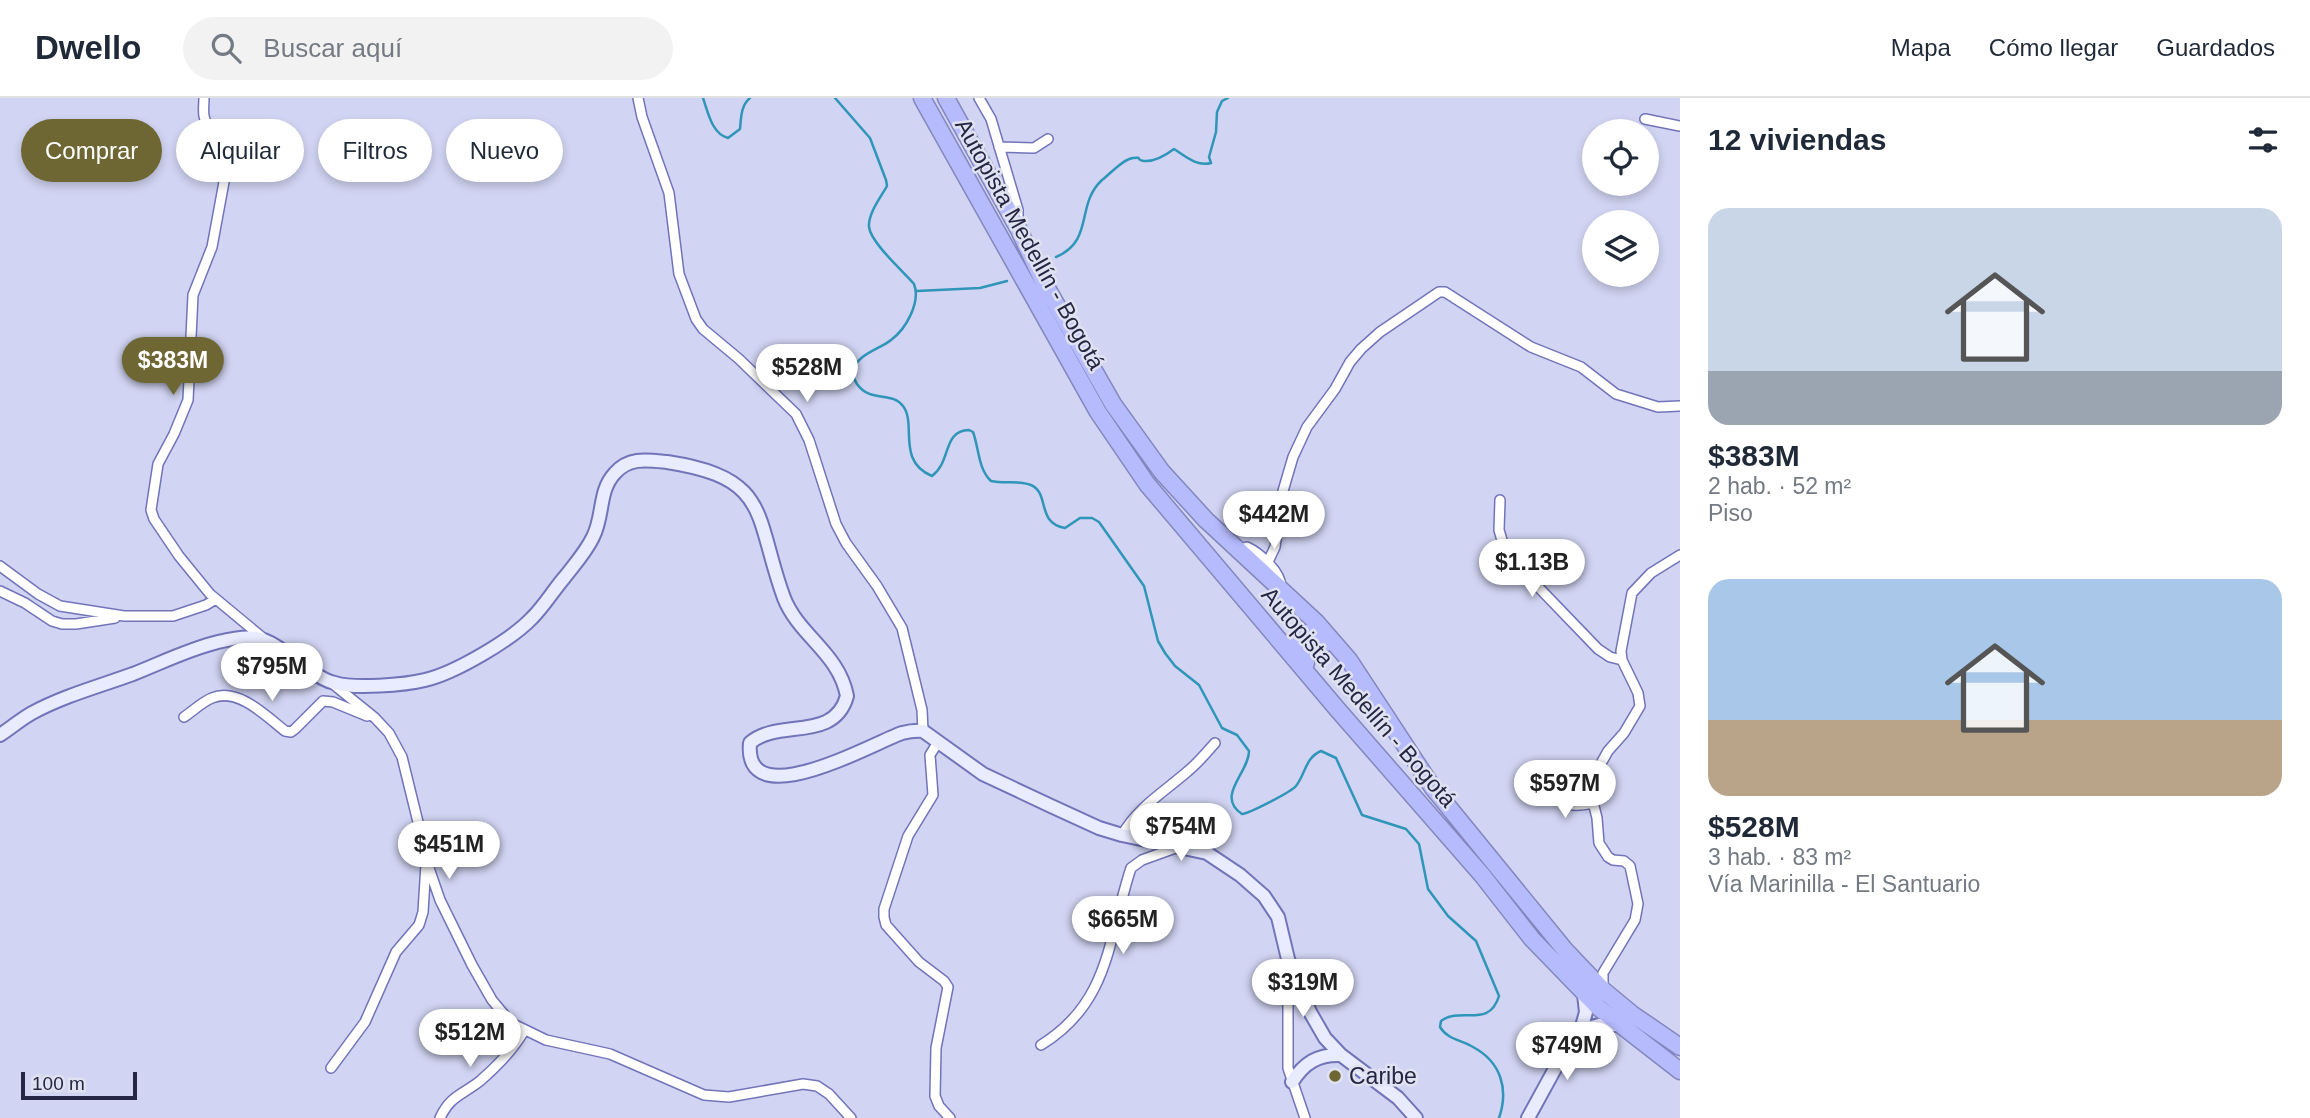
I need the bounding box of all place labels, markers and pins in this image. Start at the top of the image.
pin: $383M [124,338,222,397]
pin: $528M [758,344,856,404]
pin: $442M [1225,491,1323,551]
pin: $1.13B [1475,540,1589,599]
pin: $795M [223,644,321,703]
pin: $597M [1516,760,1614,820]
pin: $754M [1132,804,1230,863]
pin: $451M [400,822,498,881]
pin: $665M [1074,896,1172,956]
pin: $319M [1254,960,1352,1019]
pin: $512M [421,1010,519,1069]
pin: $749M [1518,1023,1616,1082]
place label: Caribe [1349,1063,1417,1089]
marker: Caribe [1327,1068,1343,1084]

